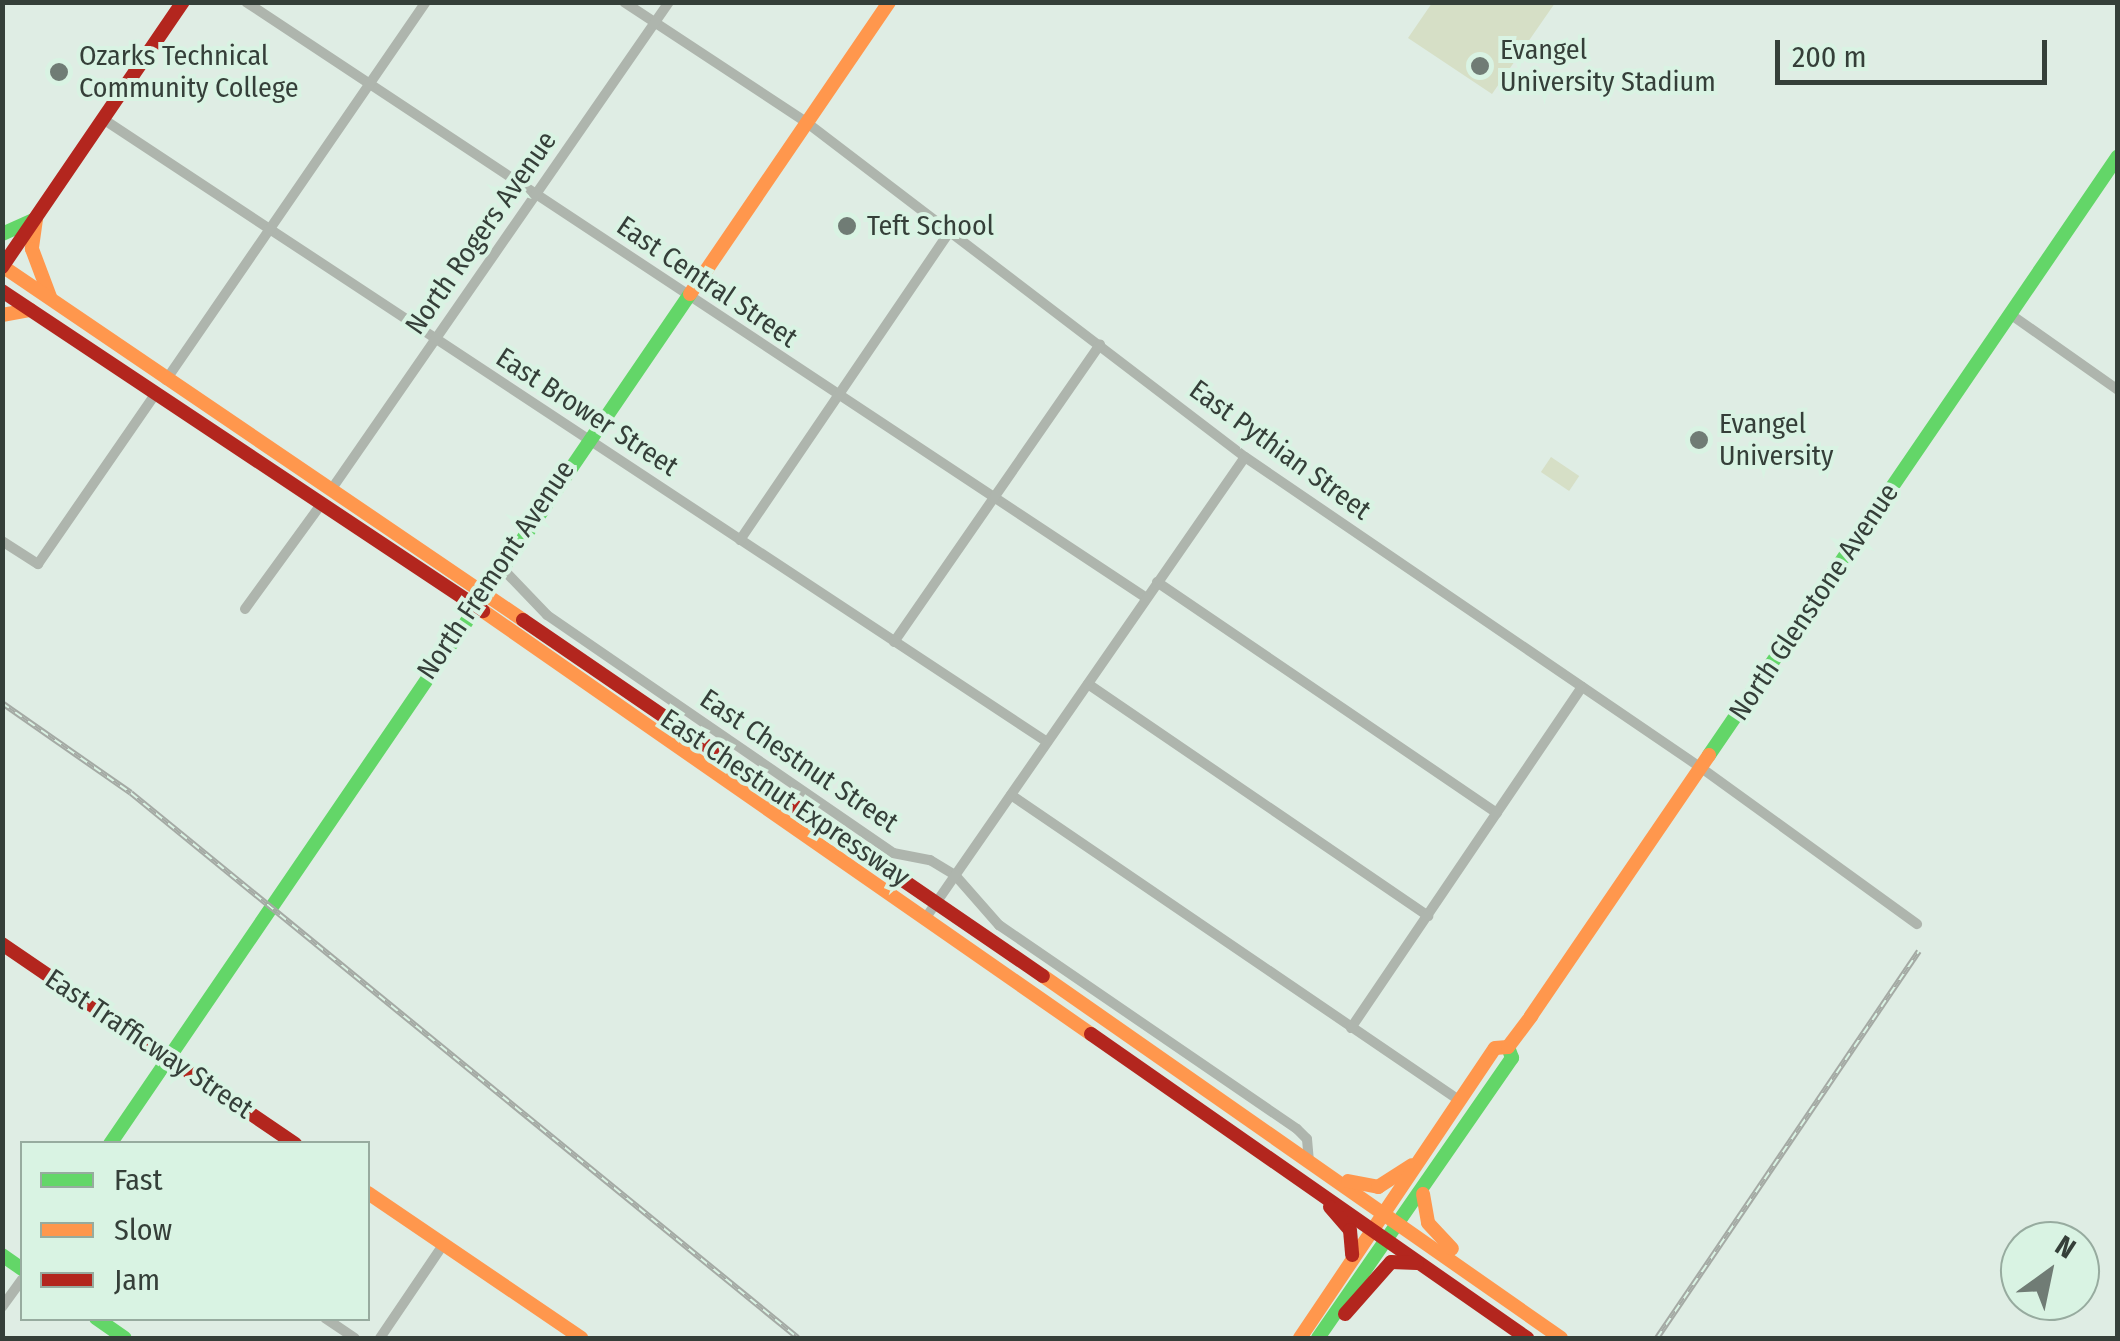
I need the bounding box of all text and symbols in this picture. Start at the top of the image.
scale bar [1780,20,2052,82]
place label: Evangel University Stadium [1500,33,1716,99]
place label: Ozarks Technical Community College [79,39,298,105]
text: 200 m [1792,39,1867,75]
marker: Evangel University Stadium [1469,55,1491,77]
marker: Ozarks Technical Community College [48,61,70,83]
street label: North Rogers Avenue [398,125,564,341]
street label: East Central Street [610,209,804,355]
place label: Teft School [867,209,994,243]
marker: Teft School [836,215,858,237]
street label: East Brower Street [490,341,684,483]
street label: East Pythian Street [1183,373,1377,527]
place label: Evangel University [1719,407,1833,473]
marker: Evangel University [1688,429,1710,451]
street label: North Fremont Avenue [410,454,582,686]
street label: North Glenstone Avenue [1722,477,1906,727]
street label: East Chestnut Street [694,682,904,840]
street label: East Chestnut Expressway [654,702,916,894]
street label: East Trafficway Street [39,962,259,1126]
legend [20,1141,370,1321]
text: Fast [114,1162,162,1198]
text: Slow [114,1212,172,1248]
north arrow [2000,1221,2100,1321]
text: N [2049,1229,2082,1266]
text: Jam [114,1262,160,1298]

